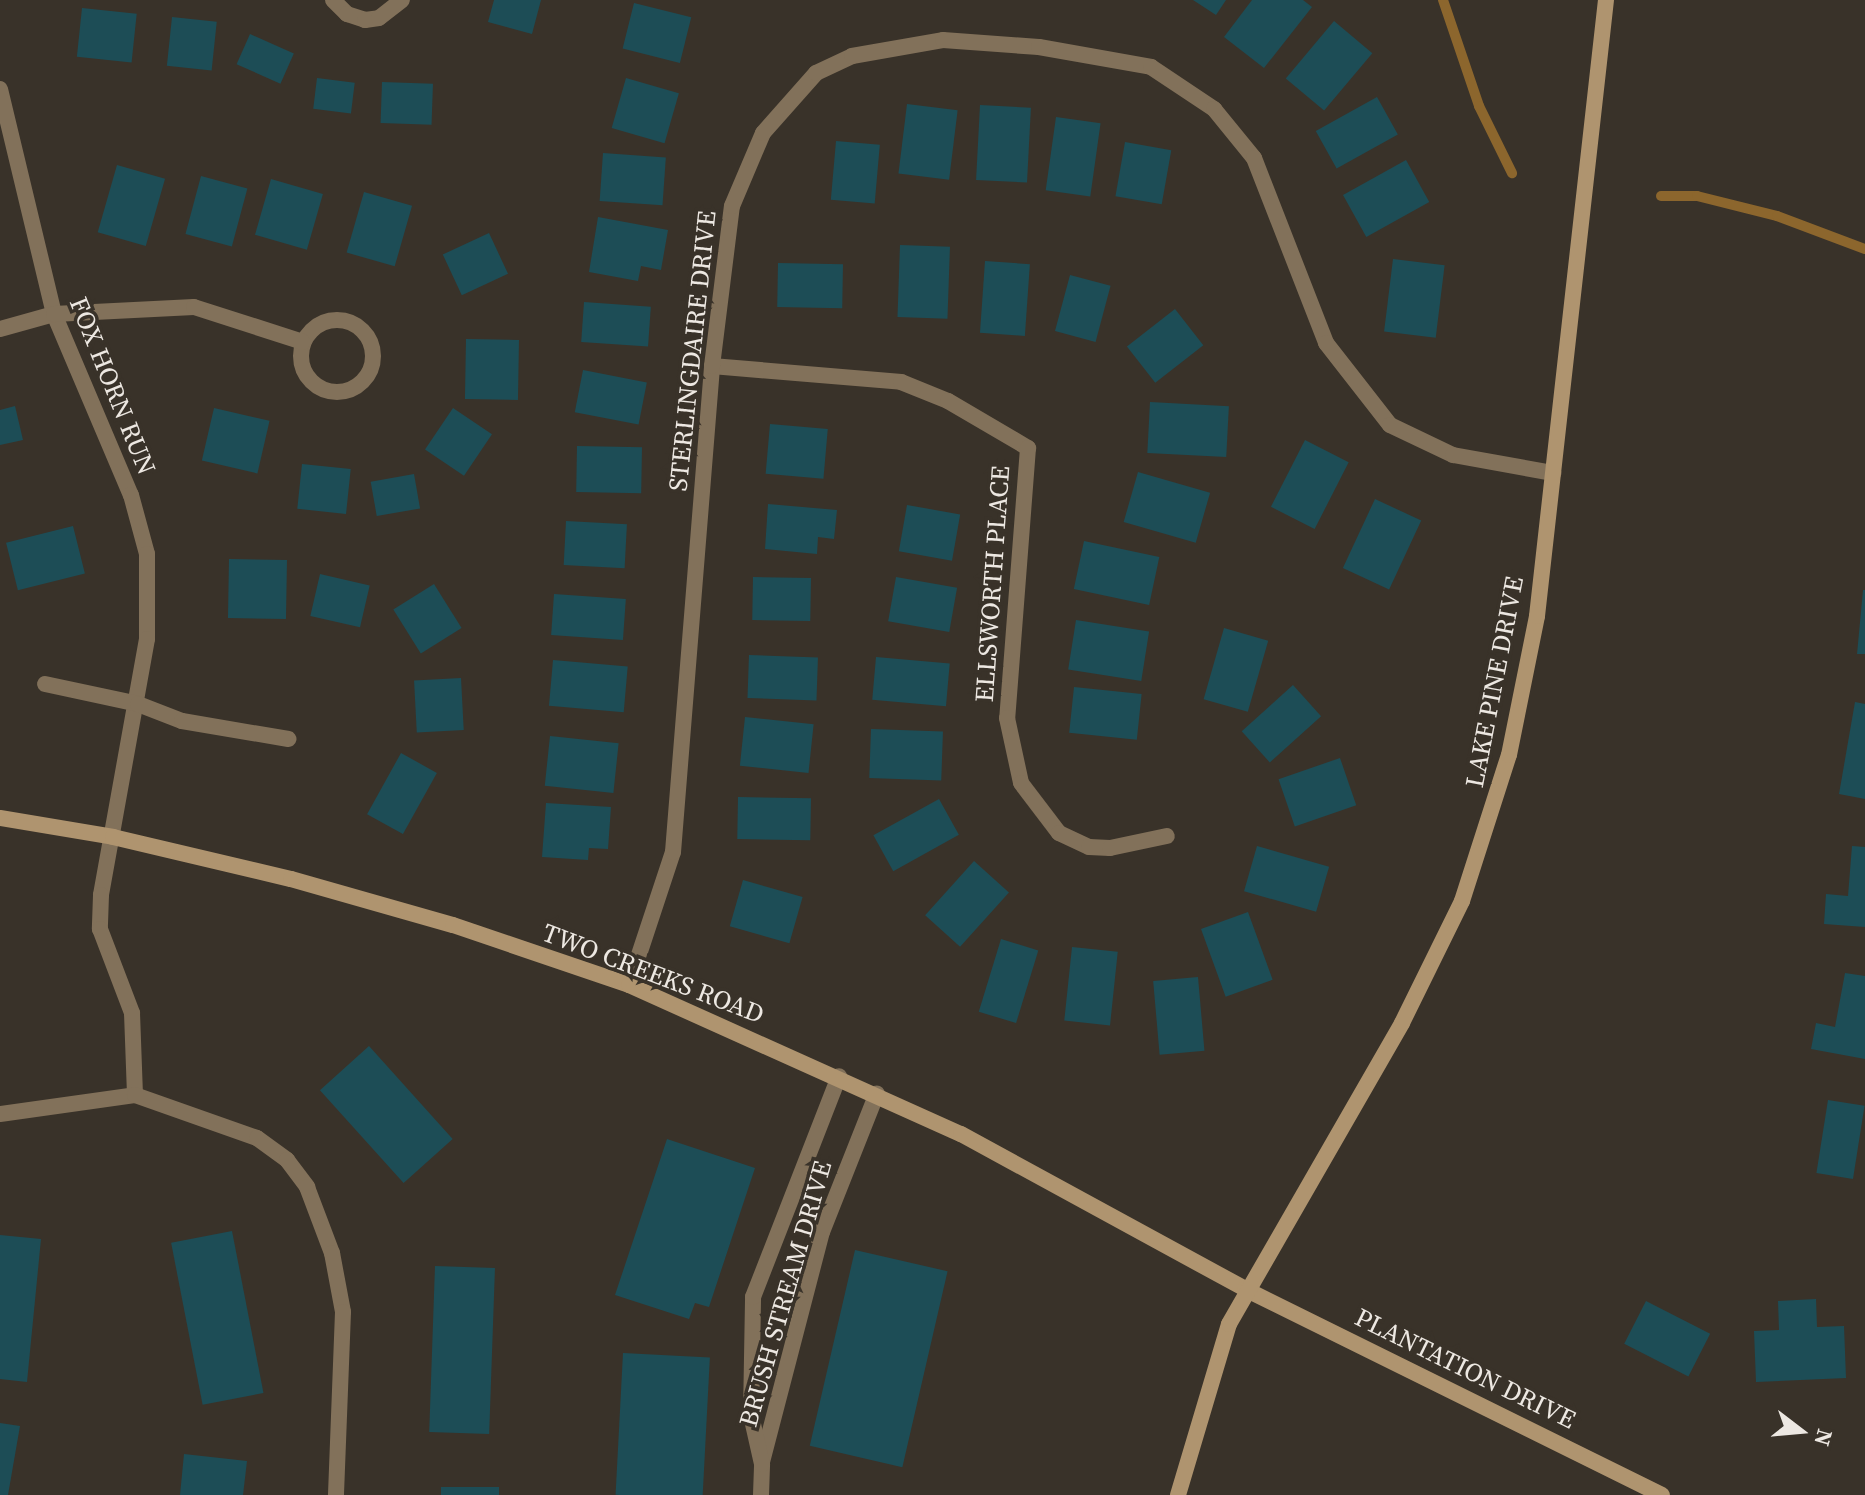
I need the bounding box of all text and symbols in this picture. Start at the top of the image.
street label: STERLINGDAIRE DRIVE [663,209,723,493]
street label: FOX HORN RUN [62,293,162,479]
street label: ELLSWORTH PLACE [969,465,1017,703]
street label: LAKE PINE DRIVE [1459,574,1531,790]
street label: TWO CREEKS ROAD [538,917,768,1031]
street label: BRUSH STREAM DRIVE [733,1157,839,1431]
street label: PLANTATION DRIVE [1350,1302,1580,1436]
north arrow [1761,1391,1841,1471]
text: N [1807,1426,1841,1449]

